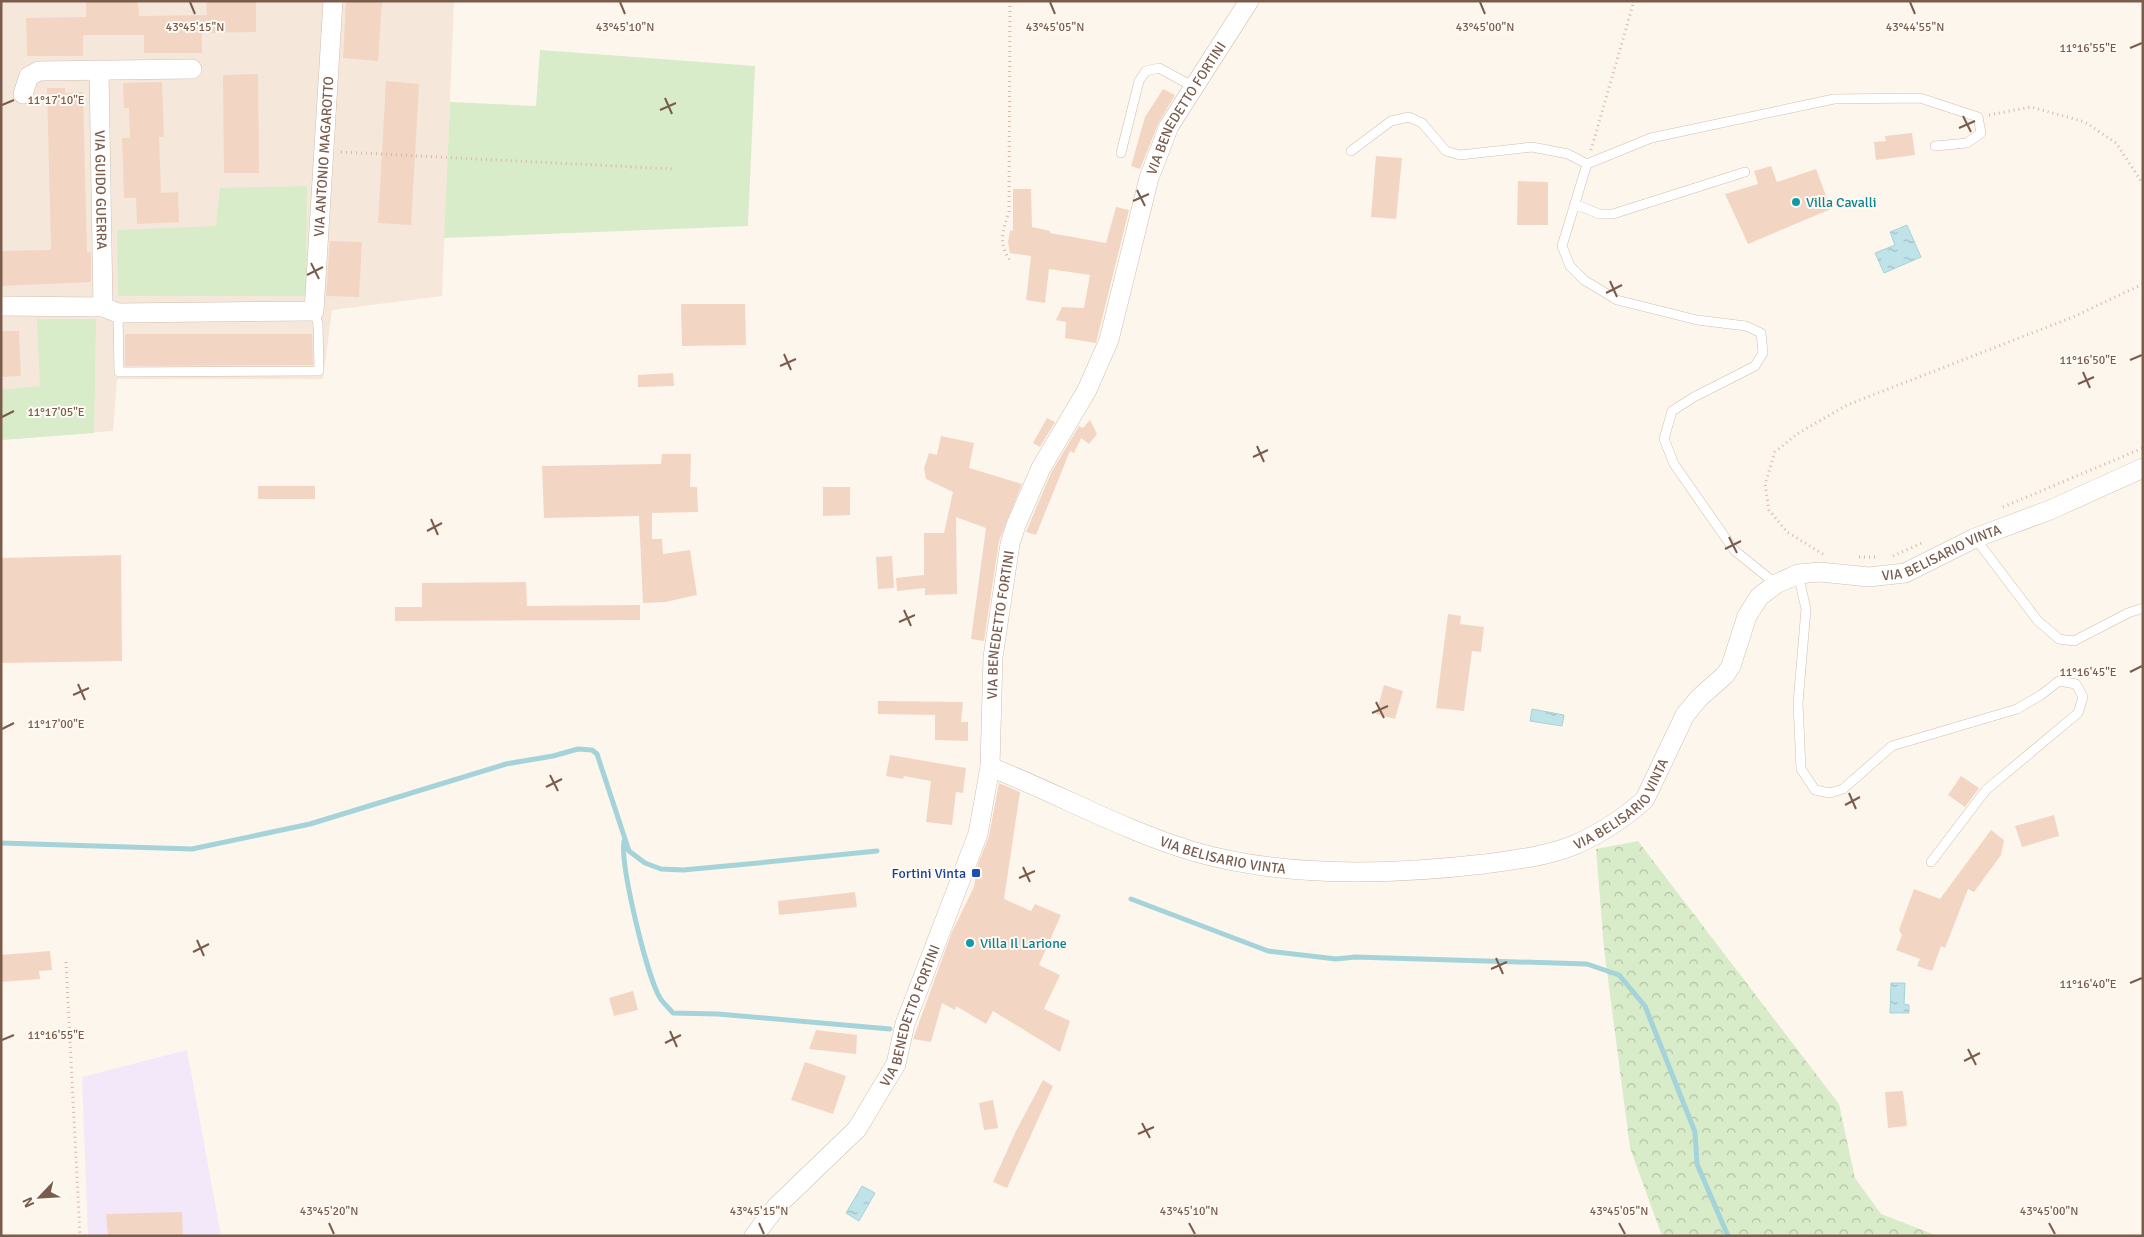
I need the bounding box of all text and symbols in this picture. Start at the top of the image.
text: 43°45'15"N [166,20,224,35]
text: 43°45'10"N [596,20,654,35]
text: 43°45'05"N [1026,20,1084,35]
text: 43°45'00"N [1456,20,1514,35]
text: 43°44'55"N [1886,20,1944,35]
street label: VIA BENEDETTO FORTINI [1143,39,1230,177]
text: 11°16'55"E [2059,41,2117,56]
street label: VIA ANTONIO MAGAROTTO [311,76,337,237]
text: 11°17'10"E [27,93,85,108]
street label: VIA GUIDO GUERRA [91,130,110,250]
place label: Villa Cavalli [1806,194,1877,211]
marker: Villa Cavalli [1790,196,1802,208]
text: 11°16'50"E [2059,353,2117,368]
text: 11°17'05"E [27,405,85,420]
street label: VIA BELISARIO VINTA [1881,521,2004,585]
street label: VIA BENEDETTO FORTINI [984,549,1018,700]
text: 11°16'45"E [2059,665,2117,680]
text: 11°17'00"E [27,717,85,732]
street label: VIA BELISARIO VINTA [1571,755,1672,853]
street label: VIA BELISARIO VINTA [1157,833,1287,878]
place label: Fortini Vinta [892,865,966,882]
marker: Fortini Vinta [970,867,982,879]
place label: Villa Il Larione [980,935,1067,952]
marker: Villa Il Larione [964,937,976,949]
street label: VIA BENEDETTO FORTINI [876,942,944,1090]
text: 11°16'40"E [2059,977,2117,992]
text: 11°16'55"E [27,1028,85,1043]
north arrow [15,1172,65,1222]
text: N [19,1194,38,1210]
text: 43°45'20"N [300,1204,358,1219]
text: 43°45'15"N [730,1204,788,1219]
text: 43°45'10"N [1160,1204,1218,1219]
text: 43°45'05"N [1590,1204,1648,1219]
text: 43°45'00"N [2020,1204,2078,1219]

